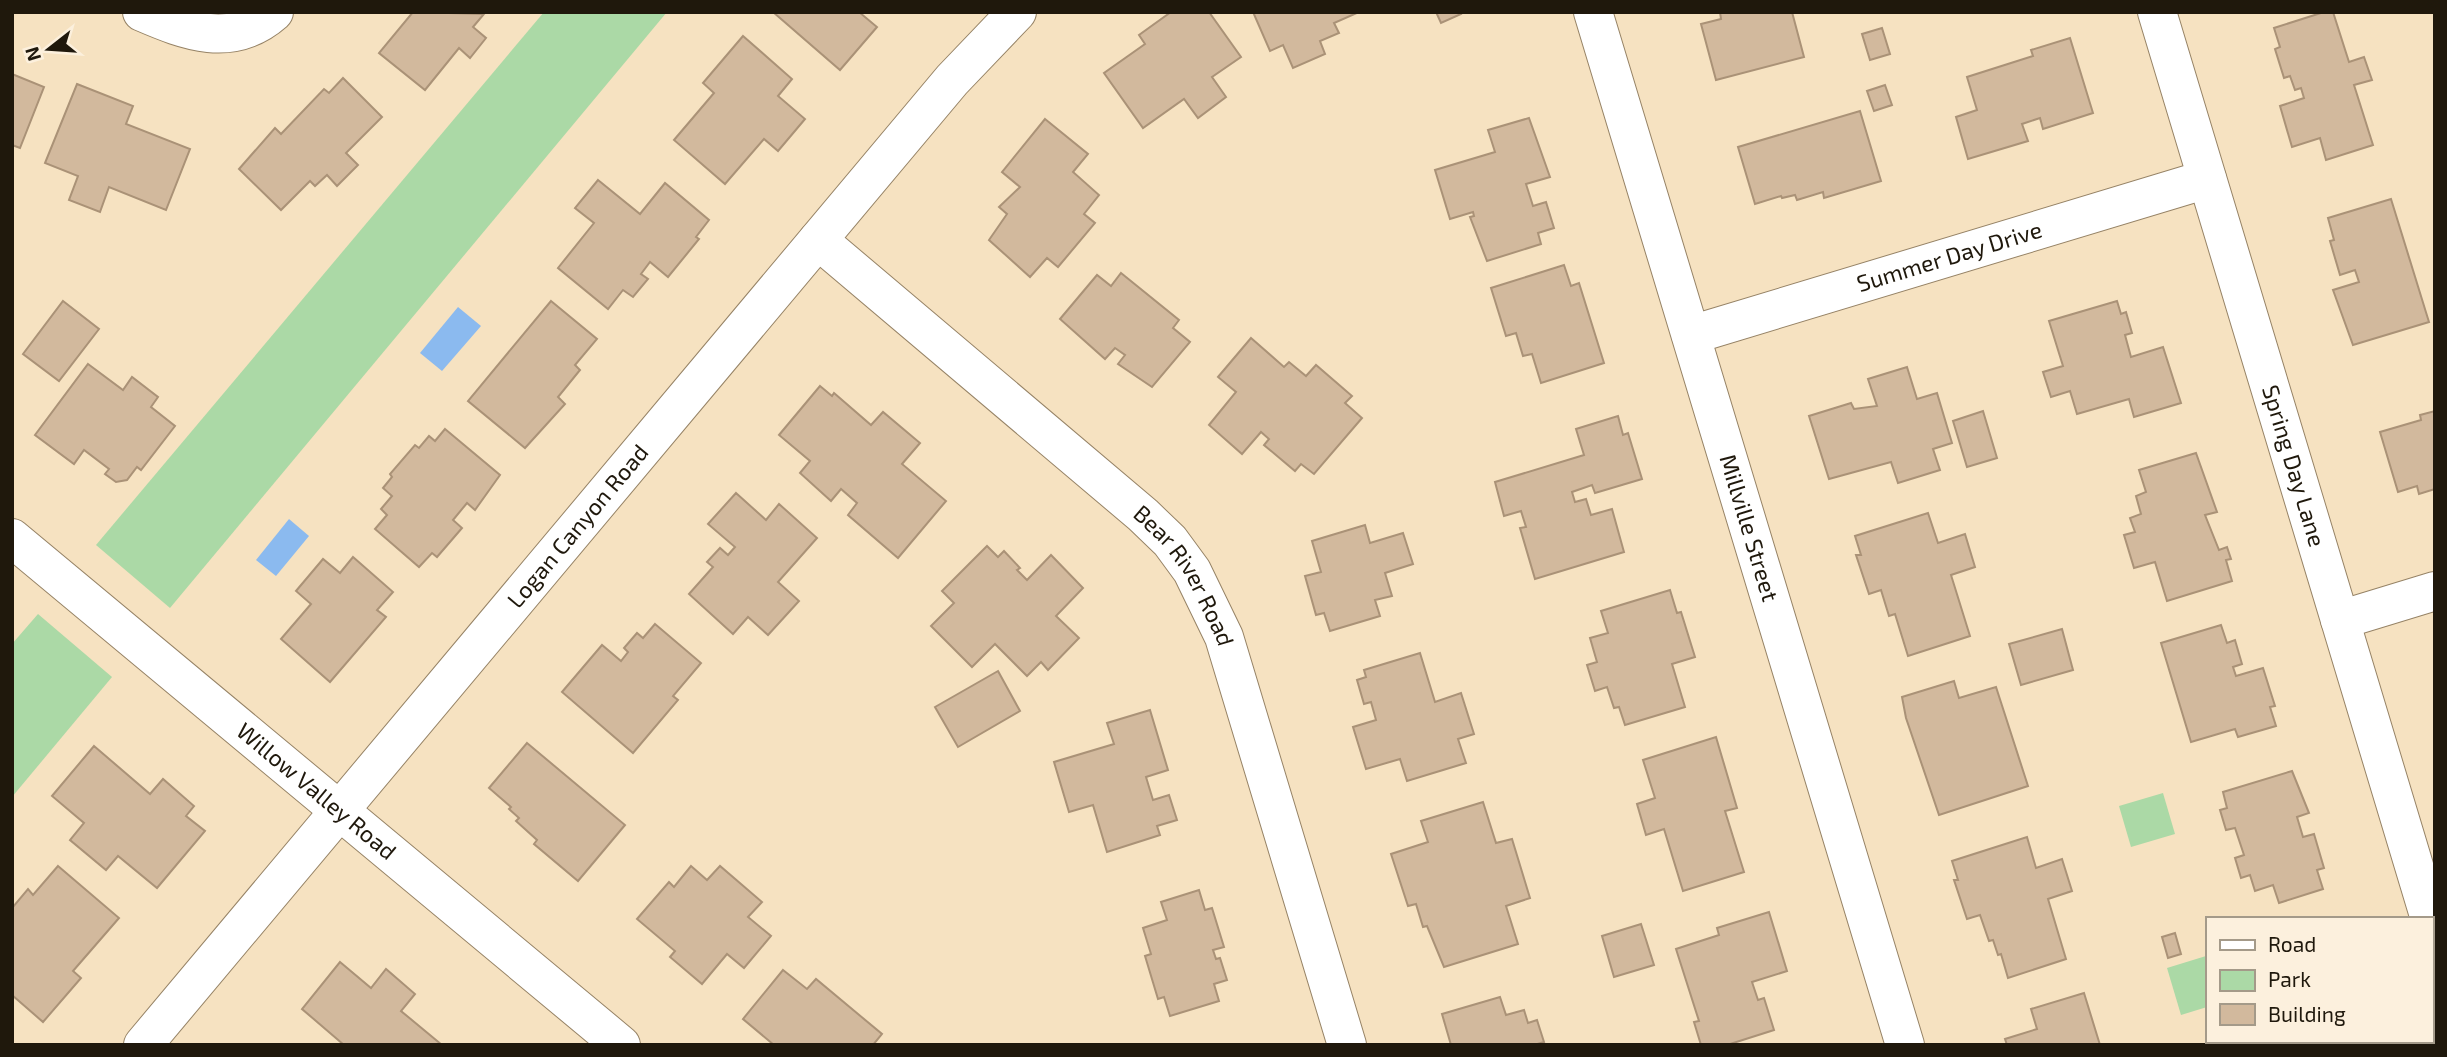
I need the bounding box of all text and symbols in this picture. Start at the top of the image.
north arrow [14,14,84,84]
text: N [19,44,45,64]
street label: Summer Day Drive [1853,215,2045,297]
street label: Spring Day Lane [2257,381,2332,550]
street label: Logan Canyon Road [501,438,654,613]
street label: Millville Street [1714,451,1785,605]
street label: Bear River Road [1129,498,1241,649]
street label: Willow Valley Road [232,716,402,865]
legend [2206,917,2433,1043]
text: Road [2268,931,2316,956]
text: Park [2268,966,2311,991]
text: Building [2268,1001,2346,1026]

